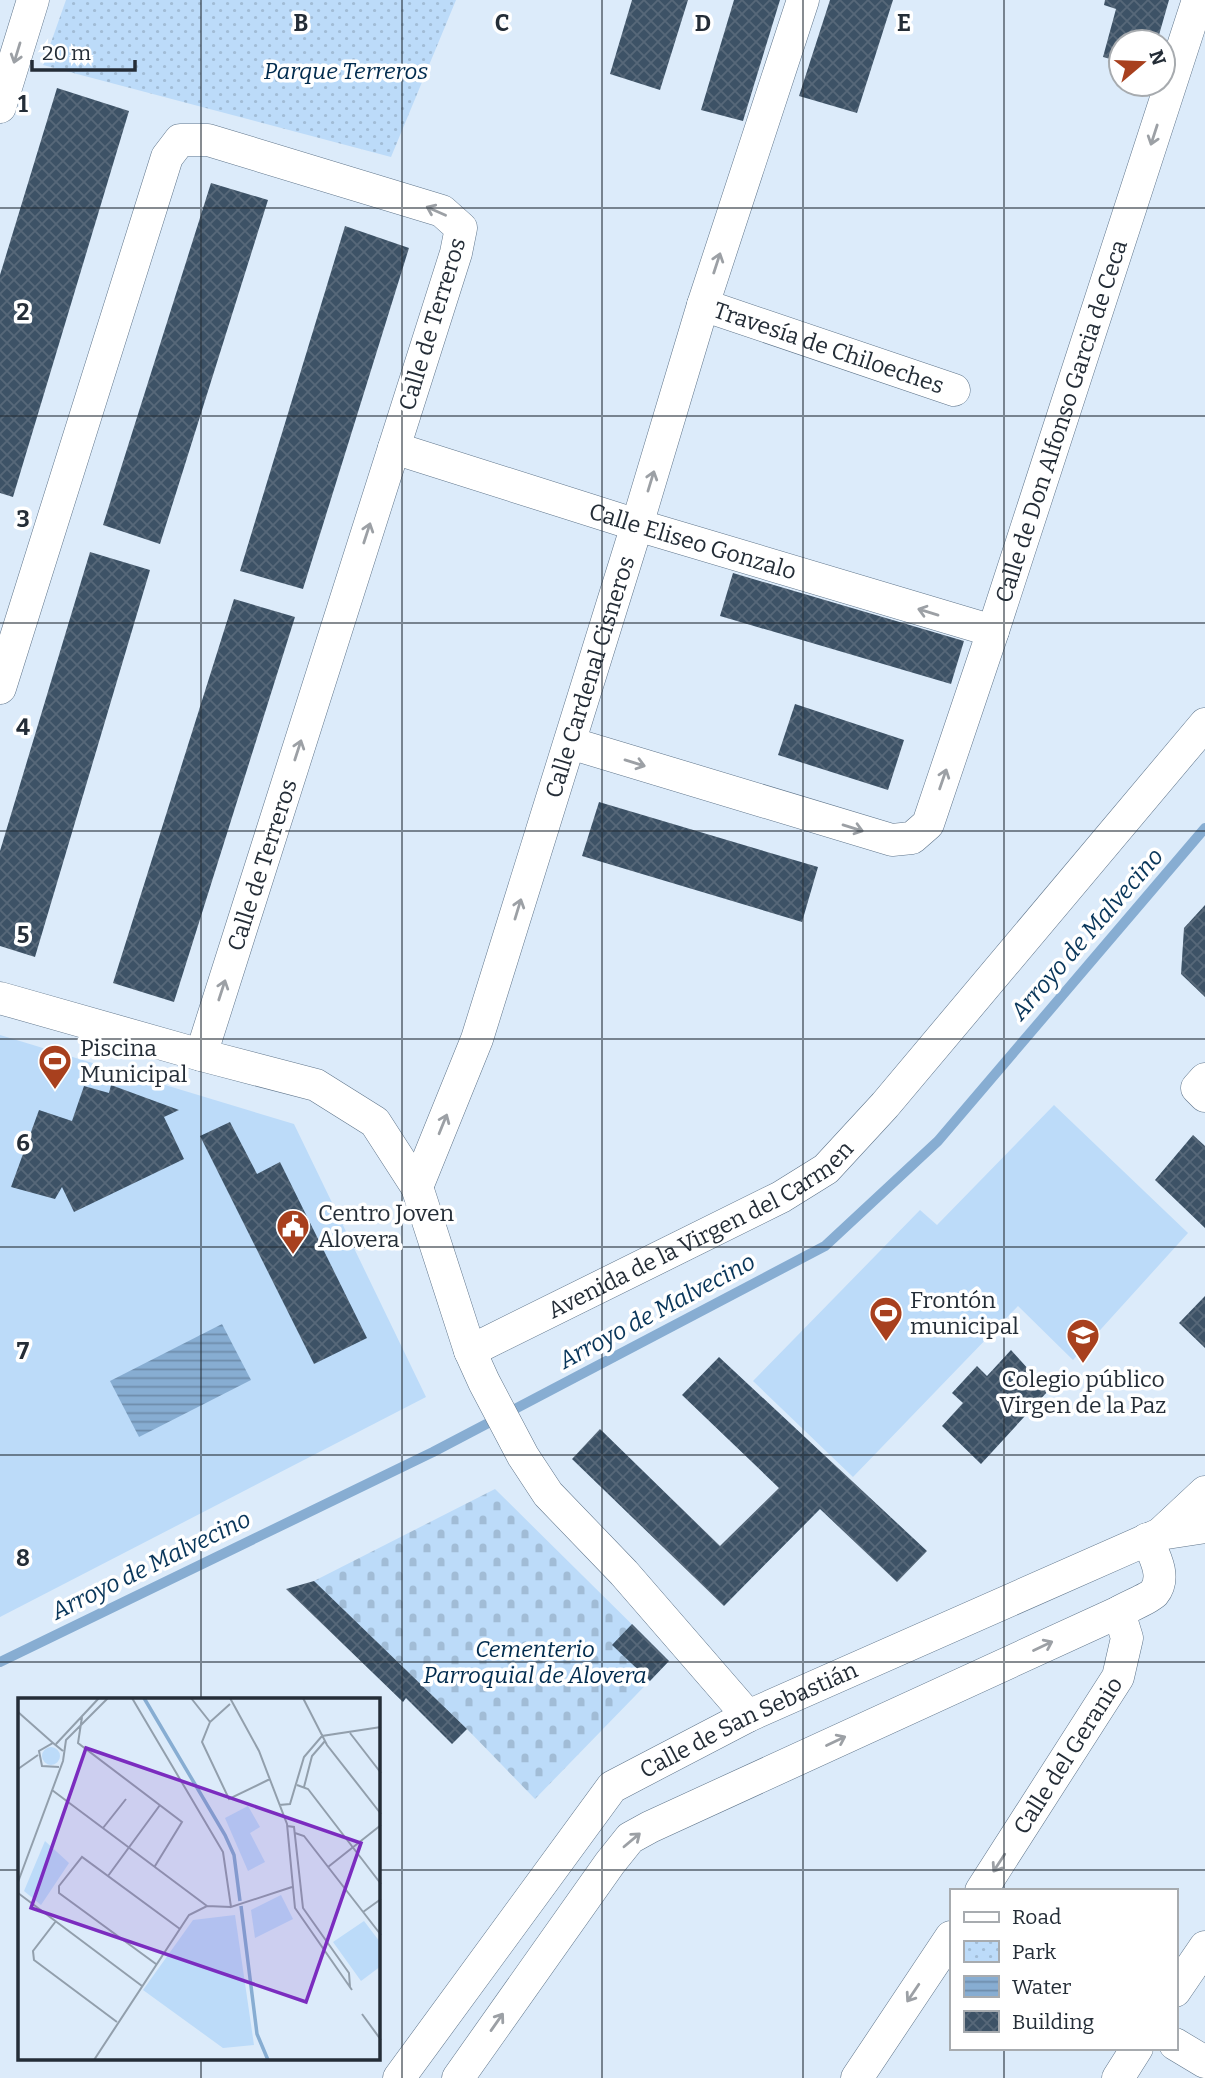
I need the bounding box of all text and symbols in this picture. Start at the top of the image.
text: B [294,9,308,37]
text: C [495,9,509,37]
text: D [695,9,711,37]
text: E [897,9,911,37]
scale bar [32,28,135,72]
north arrow [1107,28,1177,98]
text: 20 m [42,40,91,66]
one-way arrow [9,42,22,64]
text: N [1144,47,1171,69]
park label: Parque Terreros [264,57,428,85]
text: 1 [18,90,28,118]
one-way arrow [1147,124,1160,146]
one-way arrow [426,204,447,217]
street label: Calle de Terreros [392,234,472,414]
street label: Calle de Don Alfonso Garcia de Ceca [989,236,1133,606]
one-way arrow [712,253,724,275]
street label: Travesía de Chiloeches [710,296,948,400]
text: 2 [17,298,30,326]
one-way arrow [645,470,658,492]
street label: Calle Eliseo Gonzalo [586,497,800,586]
text: 3 [16,505,30,533]
one-way arrow [361,522,374,544]
street label: Calle Cardenal Cisneros [539,553,641,801]
one-way arrow [917,604,939,617]
text: 4 [16,713,30,741]
one-way arrow [292,739,305,761]
one-way arrow [624,757,646,770]
one-way arrow [937,768,950,790]
street label: Calle de Terreros [221,776,303,954]
one-way arrow [842,823,864,836]
water label: Arroyo de Malvecino [1004,842,1169,1026]
one-way arrow [512,898,525,920]
text: 5 [17,921,29,949]
one-way arrow [216,979,229,1001]
place label: Piscina Municipal [80,1034,188,1088]
sports icon: Piscina Municipal [36,1042,74,1091]
one-way arrow [437,1113,450,1135]
text: 6 [16,1129,30,1157]
street label: Avenida de la Virgen del Carmen [543,1135,859,1324]
place label: Centro Joven Alovera [318,1199,454,1253]
public building icon: Centro Joven Alovera [274,1207,312,1256]
water label: Arroyo de Malvecino [553,1247,760,1375]
place label: Frontón municipal [910,1286,1019,1340]
sports icon: Frontón municipal [867,1294,905,1343]
school or university icon: Colegio público Virgen de la Paz [1064,1316,1102,1365]
text: 7 [17,1337,30,1365]
place label: Colegio público Virgen de la Paz [1000,1365,1166,1419]
water label: Arroyo de Malvecino [46,1505,255,1626]
text: 8 [16,1544,30,1572]
park label: Cementerio Parroquial de Alovera [423,1635,647,1689]
one-way arrow [1032,1639,1053,1653]
street label: Calle de San Sebastián [635,1655,862,1784]
street label: Calle del Geranio [1007,1672,1128,1839]
inset map [18,1698,380,2060]
one-way arrow [825,1734,846,1747]
one-way arrow [623,1832,641,1848]
one-way arrow [992,1853,1006,1872]
legend [950,1889,1177,2050]
text: Road [1012,1904,1061,1930]
text: Park [1012,1939,1056,1965]
text: Water [1012,1974,1071,2000]
one-way arrow [906,1983,920,2003]
text: Building [1012,2009,1095,2035]
one-way arrow [490,2013,504,2032]

